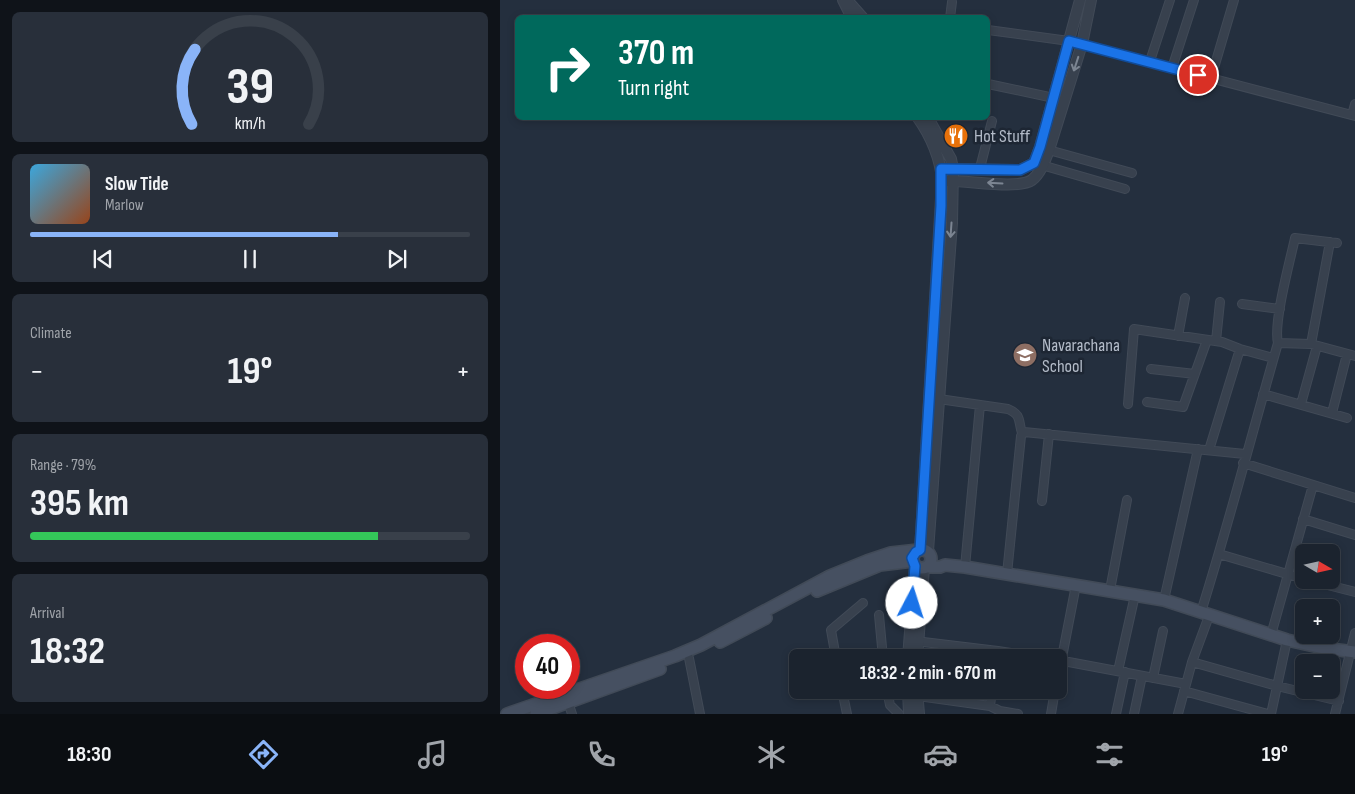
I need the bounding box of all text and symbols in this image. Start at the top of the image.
text: 370 m [618,32,694,75]
icon: right [535,35,600,100]
pin [1177,54,1219,96]
text: 39 [226,56,274,119]
one-way arrow [1071,56,1080,72]
icon: arrive [1184,61,1212,89]
text: Turn right [618,75,689,102]
text: km/h [235,113,265,134]
restaurant icon: Hot Stuff [943,123,969,149]
place label: Hot Stuff [974,126,1031,147]
text: Slow Tide [105,173,169,196]
one-way arrow [987,179,1003,188]
text: Marlow [105,196,144,215]
one-way arrow [947,222,956,238]
icon: previous [89,245,117,273]
icon: pause [236,245,264,273]
icon: next [383,245,411,273]
text: Climate [30,324,72,343]
place label: Navarachana School [1042,335,1120,377]
school or university icon: Navarachana School [1012,342,1038,368]
text: 19° [228,349,272,394]
text: − [30,355,44,388]
text: + [456,355,470,388]
text: Range · 79% [30,456,96,475]
text: 395 km [30,481,129,526]
north arrow [1295,544,1340,589]
map controls [1295,544,1340,699]
position arrow [885,576,937,628]
button: + [1295,599,1340,644]
text: Arrival [30,604,64,623]
text: 18:32 [30,629,105,674]
speed limit sign: 40 [515,634,580,699]
button: − [1295,654,1340,699]
text: 18:32 · 2 min · 670 m [860,662,996,685]
icon: directions [246,737,281,772]
icon: music [415,737,450,772]
icon: phone [584,737,619,772]
icon: climate [754,737,789,772]
icon: car [923,737,958,772]
icon: filters [1092,737,1127,772]
text: 18:30 [67,741,111,768]
text: 19° [1262,741,1288,768]

